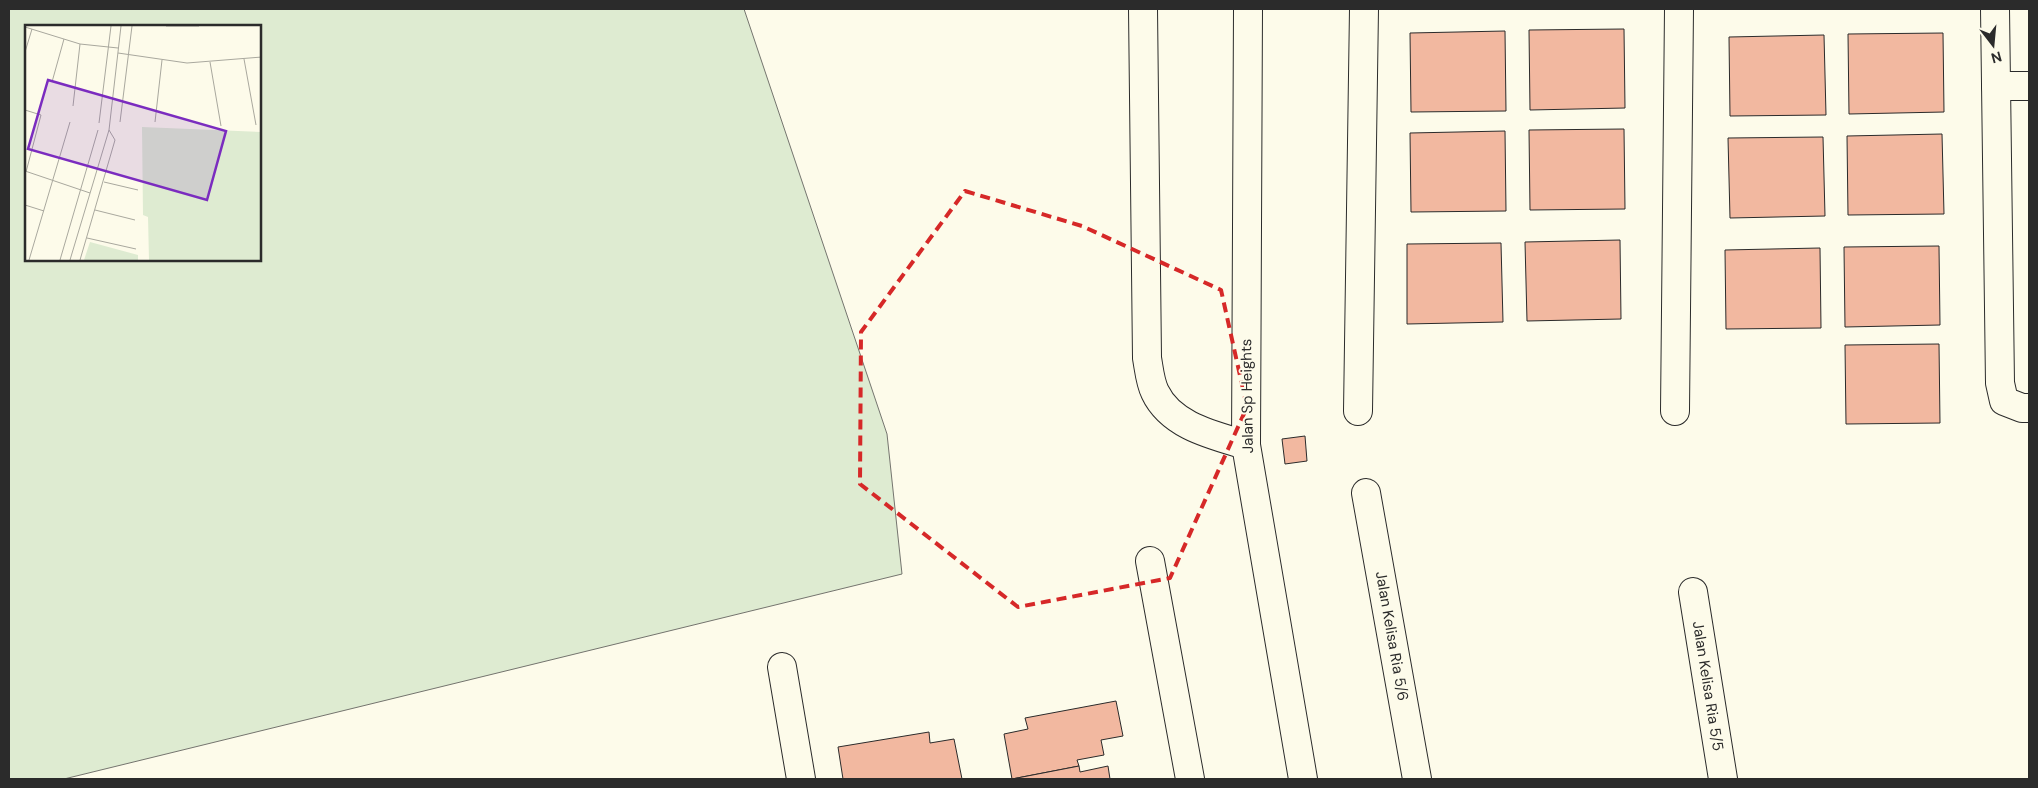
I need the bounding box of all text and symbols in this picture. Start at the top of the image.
north arrow [1968,20,2018,70]
inset map [25,25,261,261]
text: N [1989,47,2004,68]
street label: Jalan Sp Heights [1236,339,1258,453]
street label: Jalan Kelisa Ria 5/6 [1371,570,1413,702]
street label: Jalan Kelisa Ria 5/5 [1688,620,1728,752]

